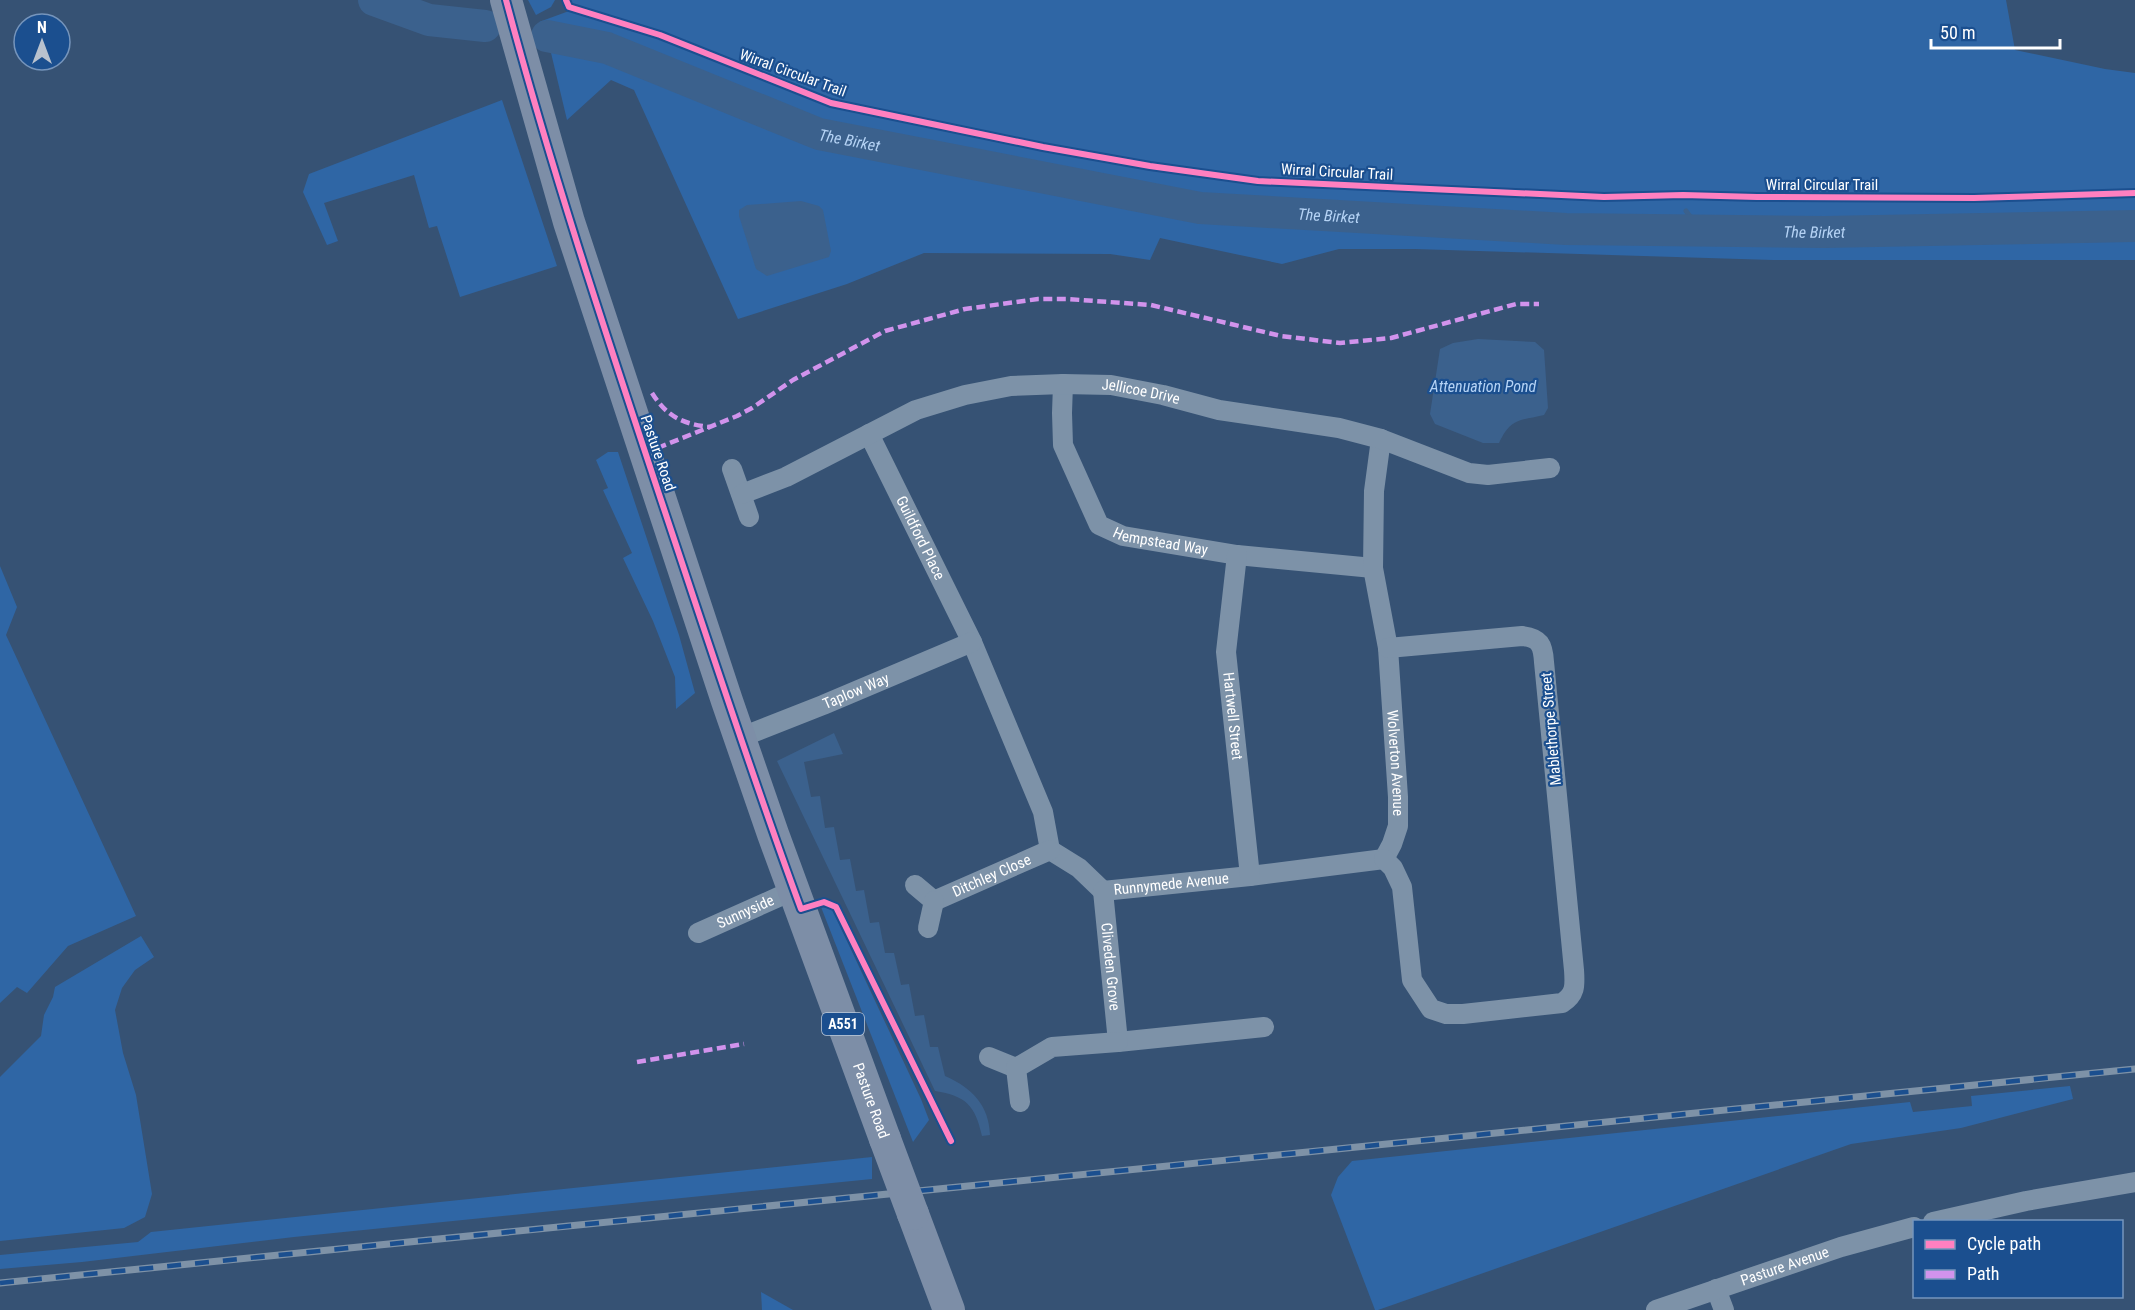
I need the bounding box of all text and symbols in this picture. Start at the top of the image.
north arrow [12,12,72,72]
scale bar [1931,12,2060,50]
text: N [37,18,47,37]
text: 50 m [1940,22,1975,43]
street label: Wirral Circular Trail [737,45,849,101]
water label: The Birket [817,125,882,155]
street label: Wirral Circular Trail [1280,160,1394,184]
street label: Wirral Circular Trail [1766,176,1878,194]
water label: The Birket [1297,204,1361,227]
water label: The Birket [1783,222,1846,242]
street label: Jellicoe Drive [1101,376,1182,408]
water label: Attenuation Pond [1429,377,1536,396]
street label: Pasture Road [637,413,679,493]
street label: Guildford Place [892,493,949,583]
street label: Hempstead Way [1110,524,1209,559]
street label: Taplow Way [820,669,892,713]
street label: Hartwell Street [1219,671,1247,761]
street label: Mablethorpe Street [1537,672,1565,786]
street label: Wolverton Avenue [1383,709,1407,816]
street label: Ditchley Close [950,850,1034,901]
street label: Runnymede Avenue [1113,869,1230,899]
street label: Sunnyside [714,891,777,932]
street label: Cliveden Grove [1097,922,1124,1011]
road number: A551 [822,1013,864,1035]
street label: Pasture Road [849,1061,893,1141]
legend [1913,1220,2123,1298]
text: Cycle path [1967,1233,2041,1254]
street label: Pasture Avenue [1738,1243,1831,1290]
text: Path [1967,1263,2000,1284]

